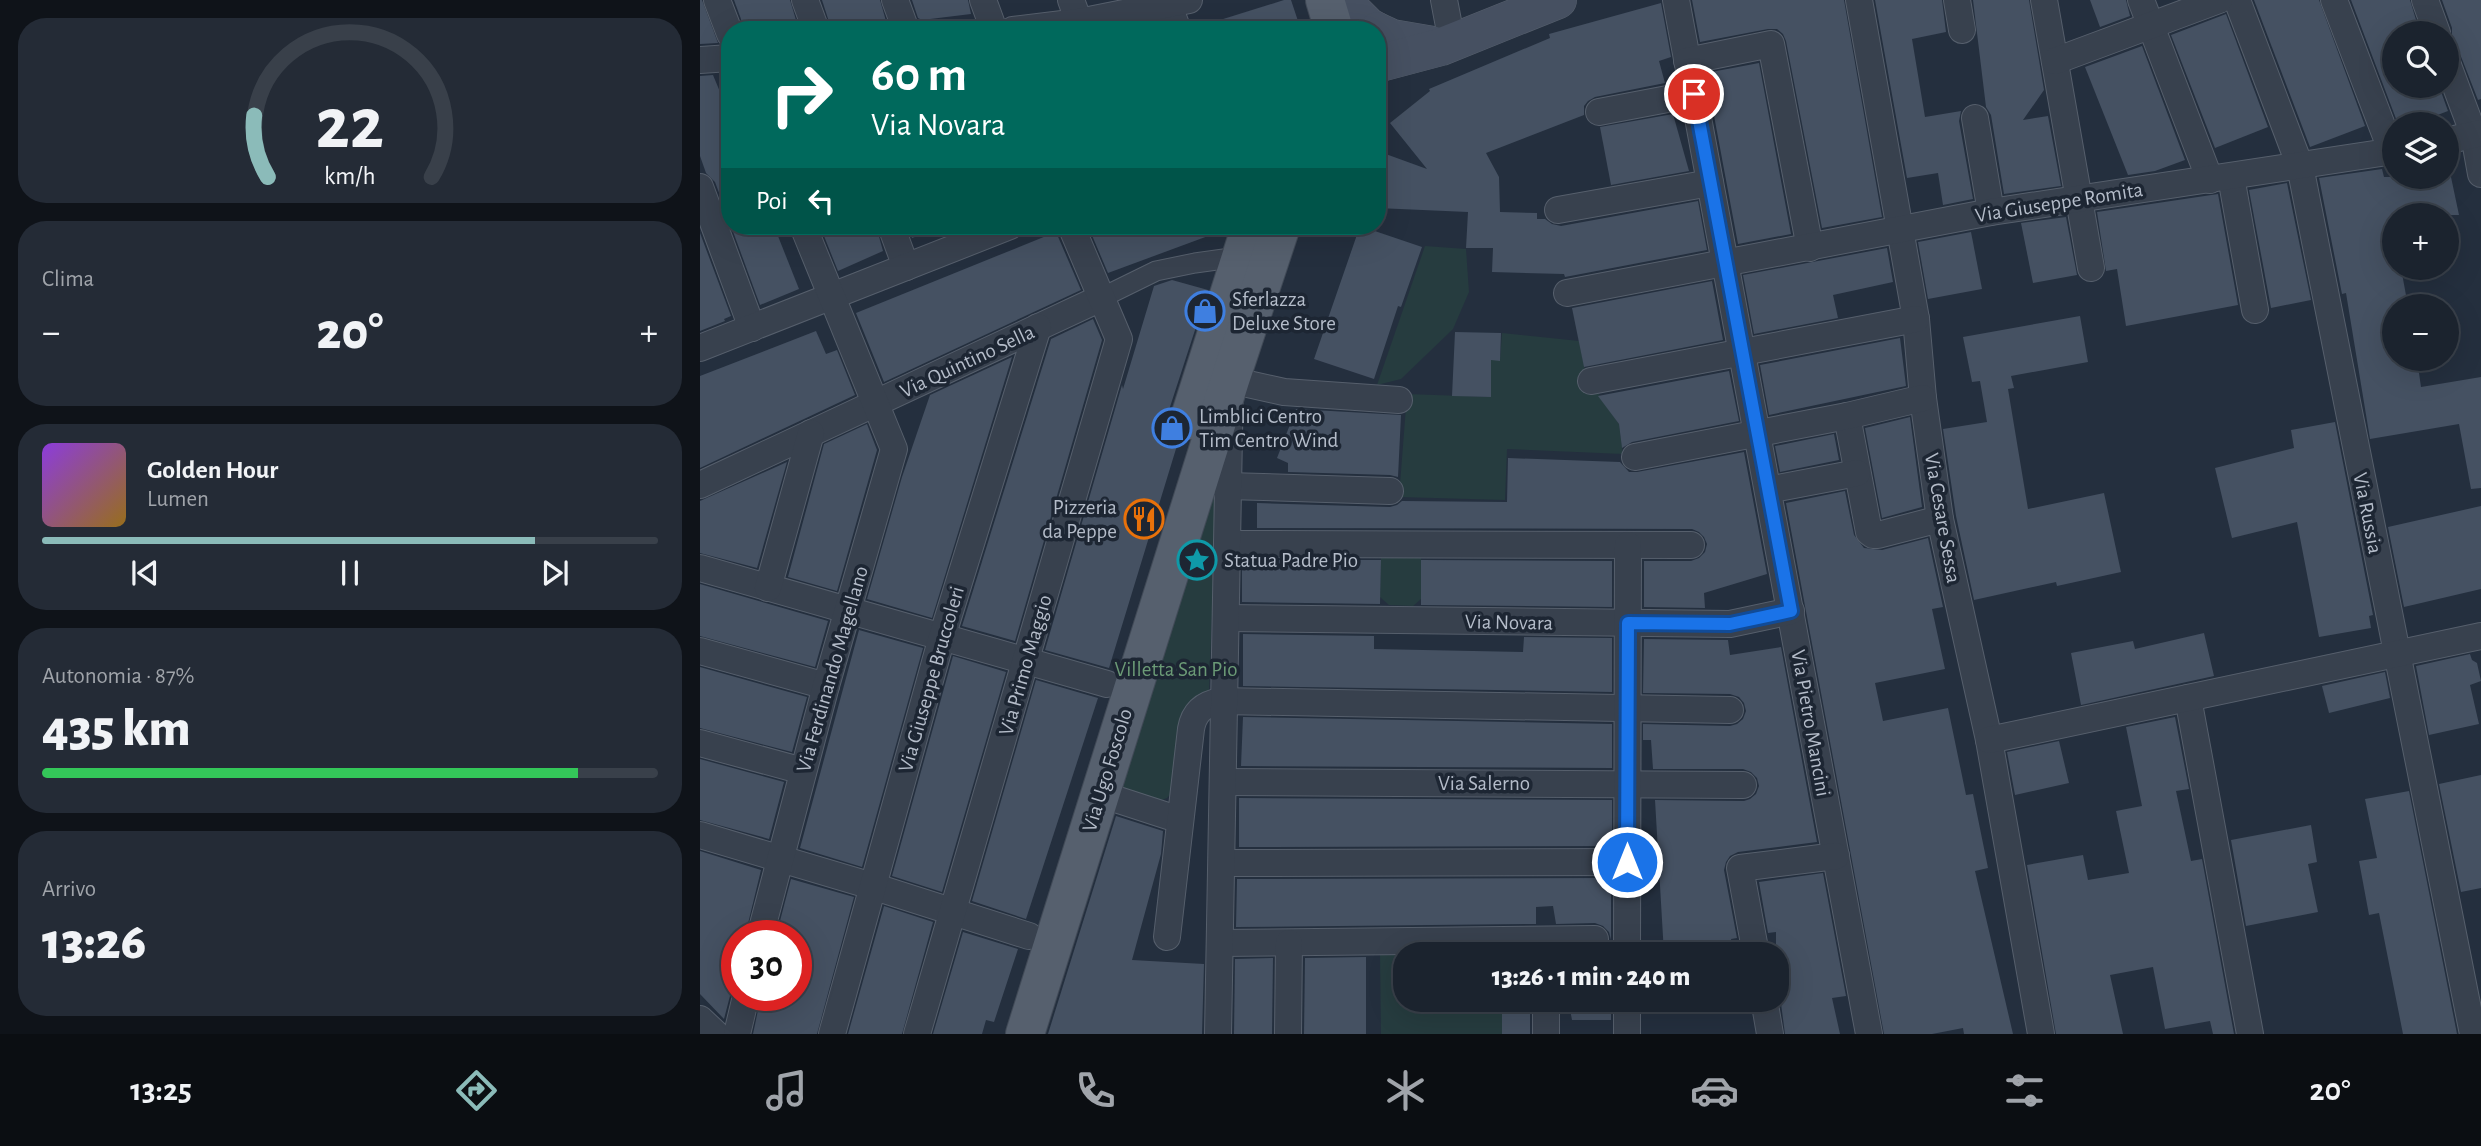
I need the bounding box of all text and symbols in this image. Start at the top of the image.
map controls [2382,21,2459,371]
button: search [2382,21,2459,98]
icon: right [756,49,847,140]
text: 60 m [871,51,967,100]
pin [1664,64,1724,124]
icon: arrive [1675,75,1713,113]
text: 22 [316,89,384,162]
text: Via Novara [871,109,1006,141]
button: layers [2382,112,2459,189]
text: km/h [324,163,376,188]
street label: Via Giuseppe Romita [1974,179,2145,226]
icon: left [802,182,840,220]
text: Poi [756,188,788,214]
button: + [2382,203,2459,280]
text: Clima [42,268,94,291]
place label: Sferlazza Deluxe Store [1232,289,1336,334]
shop icon: Sferlazza Deluxe Store [1184,290,1226,332]
button: − [2382,294,2459,371]
text: 20° [316,306,384,358]
text: − [42,314,60,352]
text: + [640,314,658,352]
street label: Via Quintino Sella [897,321,1038,402]
place label: Limblici Centro Tim Centro Wind [1199,406,1339,451]
shop icon: Limblici Centro Tim Centro Wind [1151,407,1193,449]
street label: Via Cesare Sessa [1921,451,1964,585]
text: Golden Hour [147,457,278,483]
street label: Via Russia [2349,471,2386,556]
text: Lumen [147,488,209,511]
place label: Pizzeria da Peppe [1042,497,1117,542]
restaurant icon: Pizzeria da Peppe [1123,498,1165,540]
place icon: Statua Padre Pio [1176,539,1218,581]
place label: Statua Padre Pio [1224,550,1358,571]
icon: previous [126,554,164,592]
icon: pause [331,554,369,592]
icon: next [536,554,574,592]
street label: Via Ferdinando Magellano [793,564,872,775]
street label: Via Giuseppe Bruccoleri [895,584,968,774]
street label: Via Primo Maggio [995,593,1056,738]
street label: Via Novara [1465,611,1554,634]
street label: Via Pietro Mancini [1787,648,1834,798]
park label: Villetta San Pio [1114,659,1238,680]
text: Autonomia · 87% [42,665,194,688]
text: 435 km [42,703,191,755]
street label: Via Ugo Foscolo [1079,706,1136,834]
street label: Via Salerno [1438,773,1530,794]
position arrow [1590,825,1664,899]
text: Arrivo [42,878,96,901]
text: 13:26 [42,916,146,968]
speed limit sign: 30 [721,920,812,1011]
text: 13:26 · 1 min · 240 m [1492,964,1690,990]
icon: directions [452,1066,501,1115]
icon: music [762,1066,811,1115]
icon: phone [1071,1066,1120,1115]
icon: climate [1381,1066,1430,1115]
icon: car [1690,1066,1739,1115]
icon: filters [2000,1066,2049,1115]
text: 13:25 [130,1074,192,1106]
text: 20° [2310,1074,2351,1106]

